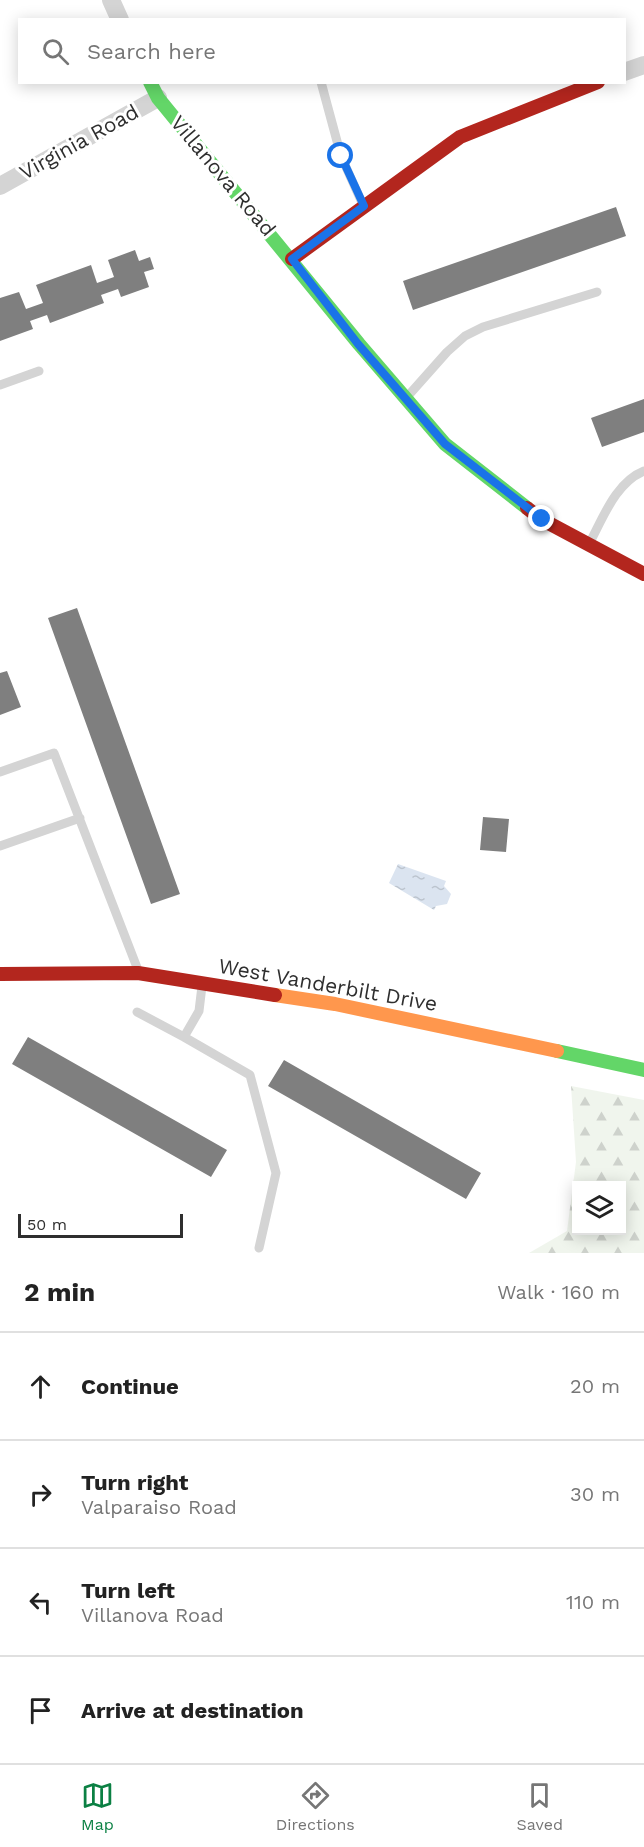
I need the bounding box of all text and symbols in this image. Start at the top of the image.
search box [18,18,626,84]
icon: search [39,35,72,68]
text: Search here [87,39,216,64]
street label: Virginia Road [15,99,143,185]
street label: Villanova Road [166,110,281,241]
route start [327,142,353,168]
route end [528,505,554,531]
street label: West Vanderbilt Drive [217,953,440,1016]
map controls [572,1181,626,1235]
button: layers [572,1181,626,1235]
scale bar [18,1211,183,1238]
text: 50 m [27,1215,67,1234]
text: 2 min [24,1277,95,1307]
text: Walk · 160 m [497,1280,620,1304]
icon: ahead [24,1370,57,1403]
text: Continue [81,1374,179,1399]
text: 20 m [570,1374,620,1398]
text: Turn right [81,1470,188,1495]
icon: right [24,1478,57,1511]
text: 30 m [570,1482,620,1506]
text: Valparaiso Road [81,1495,237,1519]
text: Turn left [81,1578,175,1603]
icon: left [24,1586,57,1619]
text: 110 m [566,1590,620,1614]
text: Villanova Road [81,1603,224,1627]
icon: arrive [24,1694,57,1727]
text: Arrive at destination [81,1698,304,1723]
tab: Map [81,1779,114,1834]
tab: Directions [276,1779,355,1834]
tab: Saved [517,1779,563,1834]

